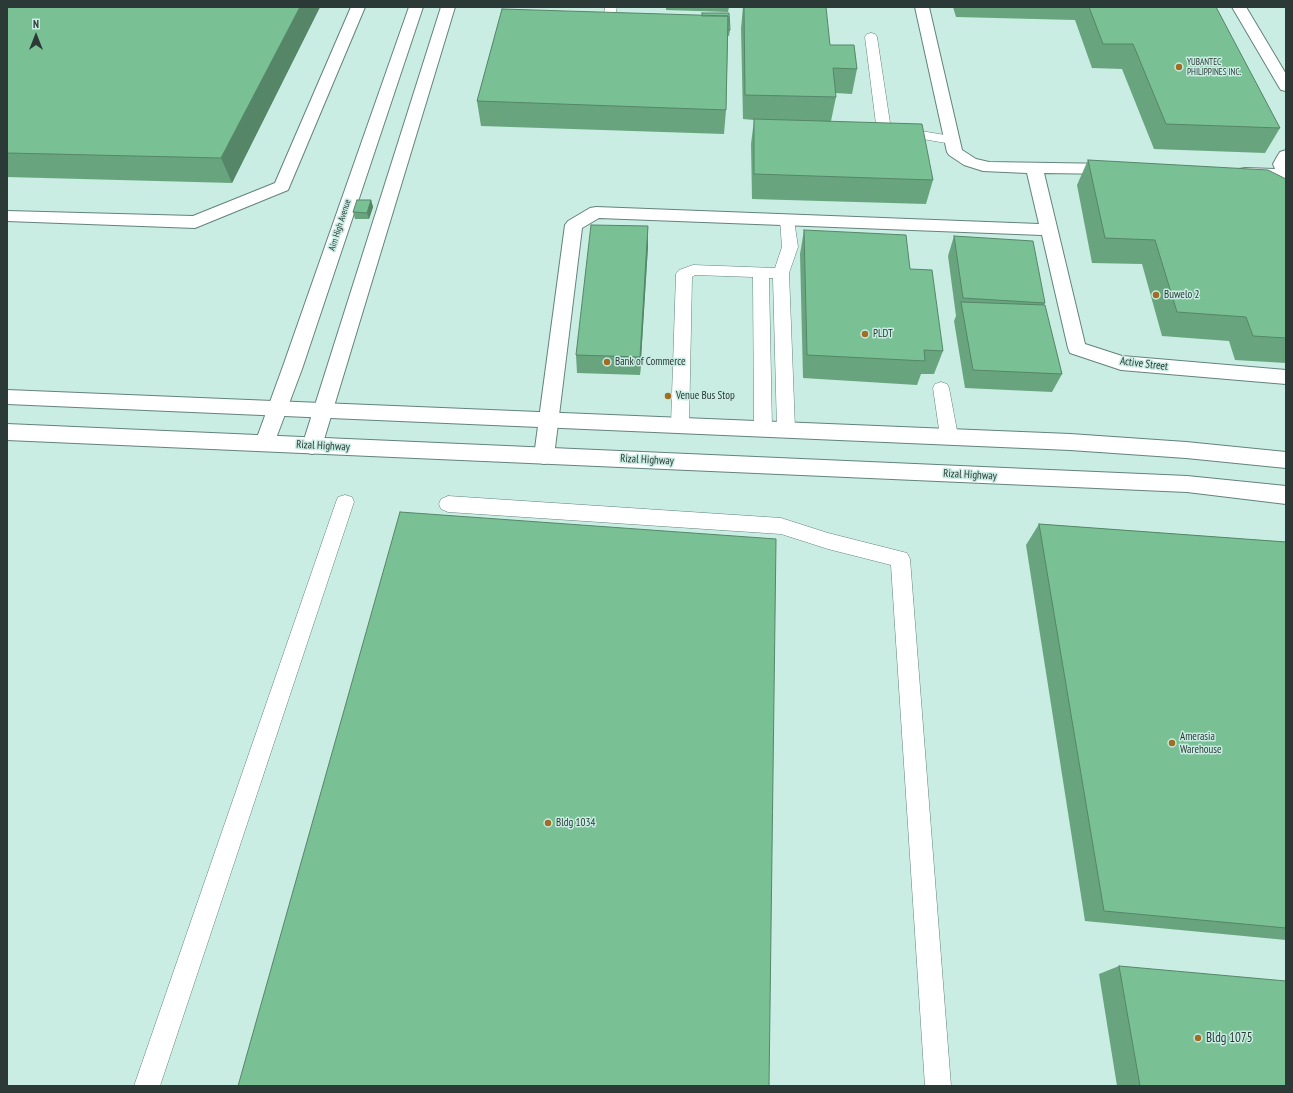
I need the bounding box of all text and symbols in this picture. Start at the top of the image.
north arrow [16,16,56,56]
text: N [33,17,39,31]
place label: YUBANTEC PHILIPPINES INC. [1187,57,1241,78]
marker: YUBANTEC PHILIPPINES INC. [1174,62,1184,72]
street label: Aim High Avenue [327,198,353,252]
place label: Buwelo 2 [1164,288,1199,302]
marker: Buwelo 2 [1151,290,1161,300]
place label: PLDT [873,327,893,341]
marker: PLDT [860,329,870,339]
place label: Bank of Commerce [615,355,685,369]
street label: Active Street [1119,355,1169,373]
marker: Bank of Commerce [602,357,612,367]
place label: Venue Bus Stop [676,389,735,403]
marker: Venue Bus Stop [663,391,673,401]
street label: Rizal Highway [296,438,350,454]
street label: Rizal Highway [620,452,674,468]
street label: Rizal Highway [943,467,997,483]
place label: Amerasia Warehouse [1180,730,1222,756]
marker: Amerasia Warehouse [1167,738,1177,748]
place label: Bldg 1034 [556,816,595,830]
marker: Bldg 1034 [543,818,553,828]
place label: Bldg 1075 [1206,1030,1253,1046]
marker: Bldg 1075 [1193,1033,1203,1043]

